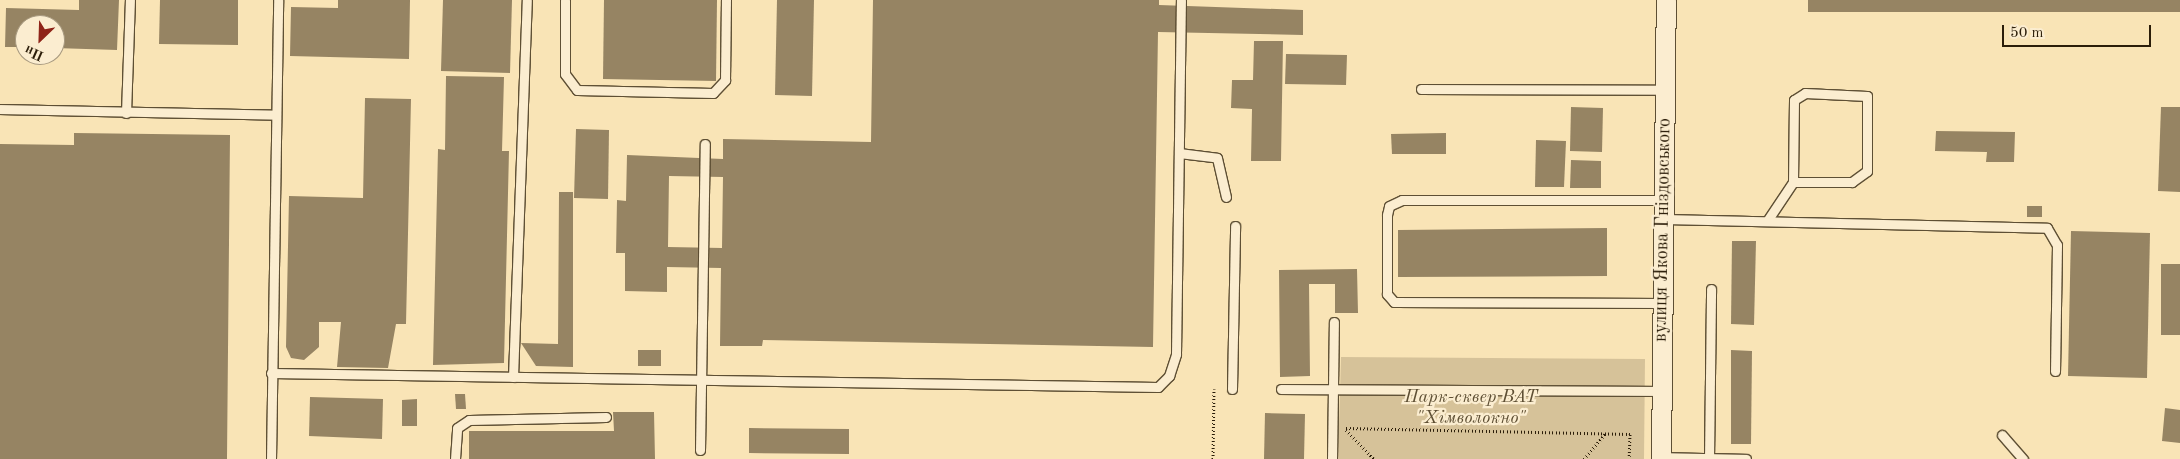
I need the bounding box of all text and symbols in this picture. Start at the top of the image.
north arrow [15,15,65,65]
scale bar [2005,15,2154,47]
text: 50 m [2010,26,2044,41]
text: Пн [23,42,46,63]
street label: вулиця Якова Гніздовського [1650,118,1676,342]
park label: Парк-сквер ВАТ "Хімволокно" [1404,387,1538,429]

